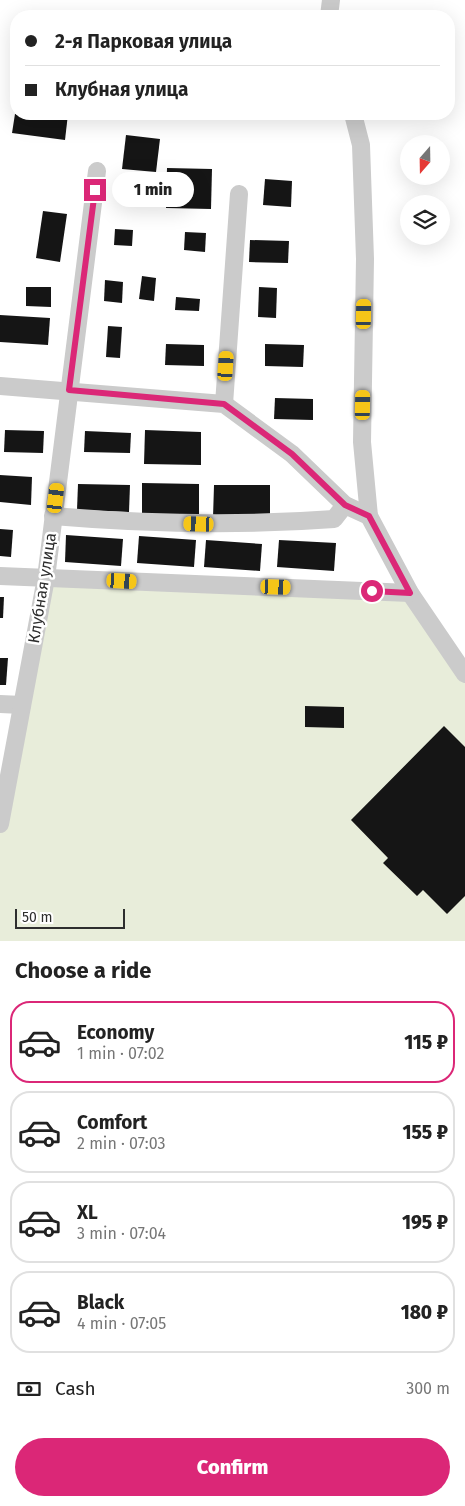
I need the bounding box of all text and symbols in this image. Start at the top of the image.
text: 2-я Парковая улица [55,30,232,53]
text: Клубная улица [55,78,188,101]
north arrow [400,135,450,185]
map controls [400,135,450,245]
callout: 1 min [112,172,195,208]
route end [84,179,106,201]
text: 1 min [134,180,172,199]
button: layers [400,195,450,245]
car [356,299,371,329]
car [217,351,234,381]
car [355,390,370,420]
car [46,482,65,514]
car [183,516,214,532]
street label: Клубная улица [24,531,60,645]
car [106,573,137,589]
car [260,579,291,595]
route start [361,580,383,602]
scale bar [15,906,125,929]
text: 50 m [22,909,53,926]
text: Choose a ride [15,957,151,984]
icon: car [17,1020,62,1065]
text: Economy [77,1021,154,1044]
text: 115 ₽ [404,1031,448,1054]
text: 1 min · 07:02 [77,1044,164,1063]
icon: car [17,1110,62,1155]
text: Comfort [77,1111,147,1134]
text: 155 ₽ [403,1121,448,1144]
text: 2 min · 07:03 [77,1134,165,1153]
icon: car [17,1200,62,1245]
text: XL [77,1201,98,1224]
text: 195 ₽ [402,1211,448,1234]
text: 3 min · 07:04 [77,1224,166,1243]
icon: car [17,1290,62,1335]
text: Black [77,1291,124,1314]
text: 180 ₽ [401,1301,448,1324]
text: 4 min · 07:05 [77,1314,166,1333]
icon: cash [15,1375,43,1403]
text: Cash [55,1377,96,1400]
text: 300 m [406,1379,450,1398]
button: Confirm [15,1438,450,1496]

